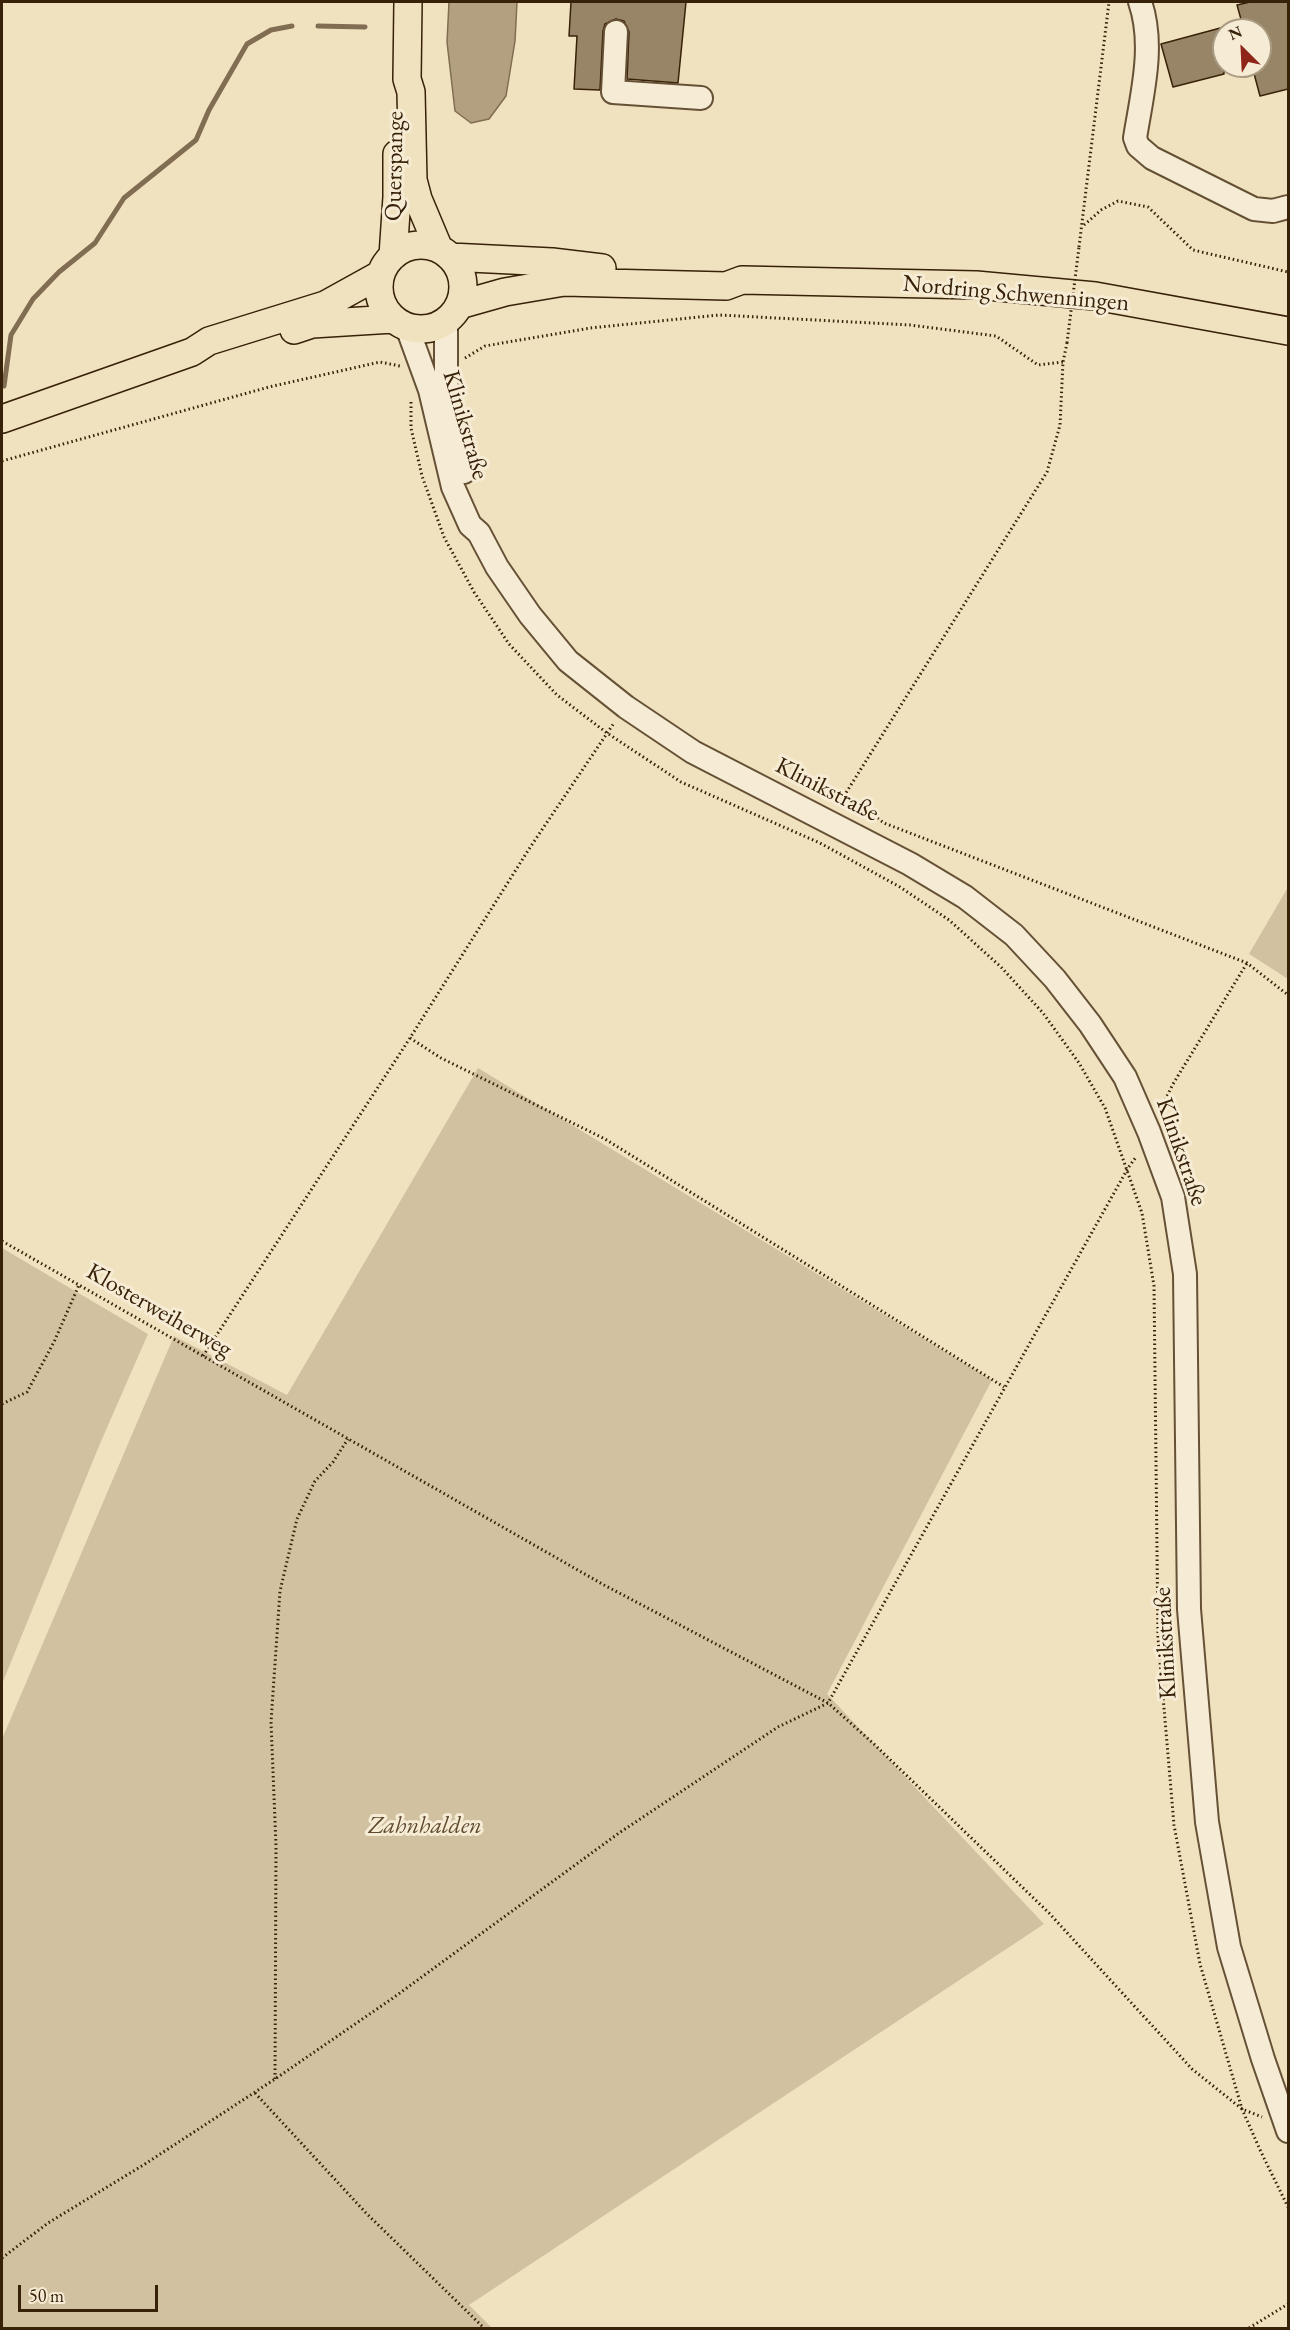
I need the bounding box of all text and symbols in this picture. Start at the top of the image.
north arrow [1212,18,1272,78]
text: N [1225,21,1245,45]
street label: Querspange [380,111,410,221]
street label: Nordring Schwenningen [902,270,1130,318]
street label: Klinikstraße [436,367,494,483]
street label: Klinikstraße [771,752,883,828]
street label: Klinikstraße [1149,1094,1213,1210]
street label: Klosterweiherweg [81,1258,237,1364]
street label: Klinikstraße [1149,1586,1183,1700]
park label: Zahnhalden [368,1812,482,1840]
scale bar [21,2273,160,2311]
text: 50 m [29,2284,64,2307]

